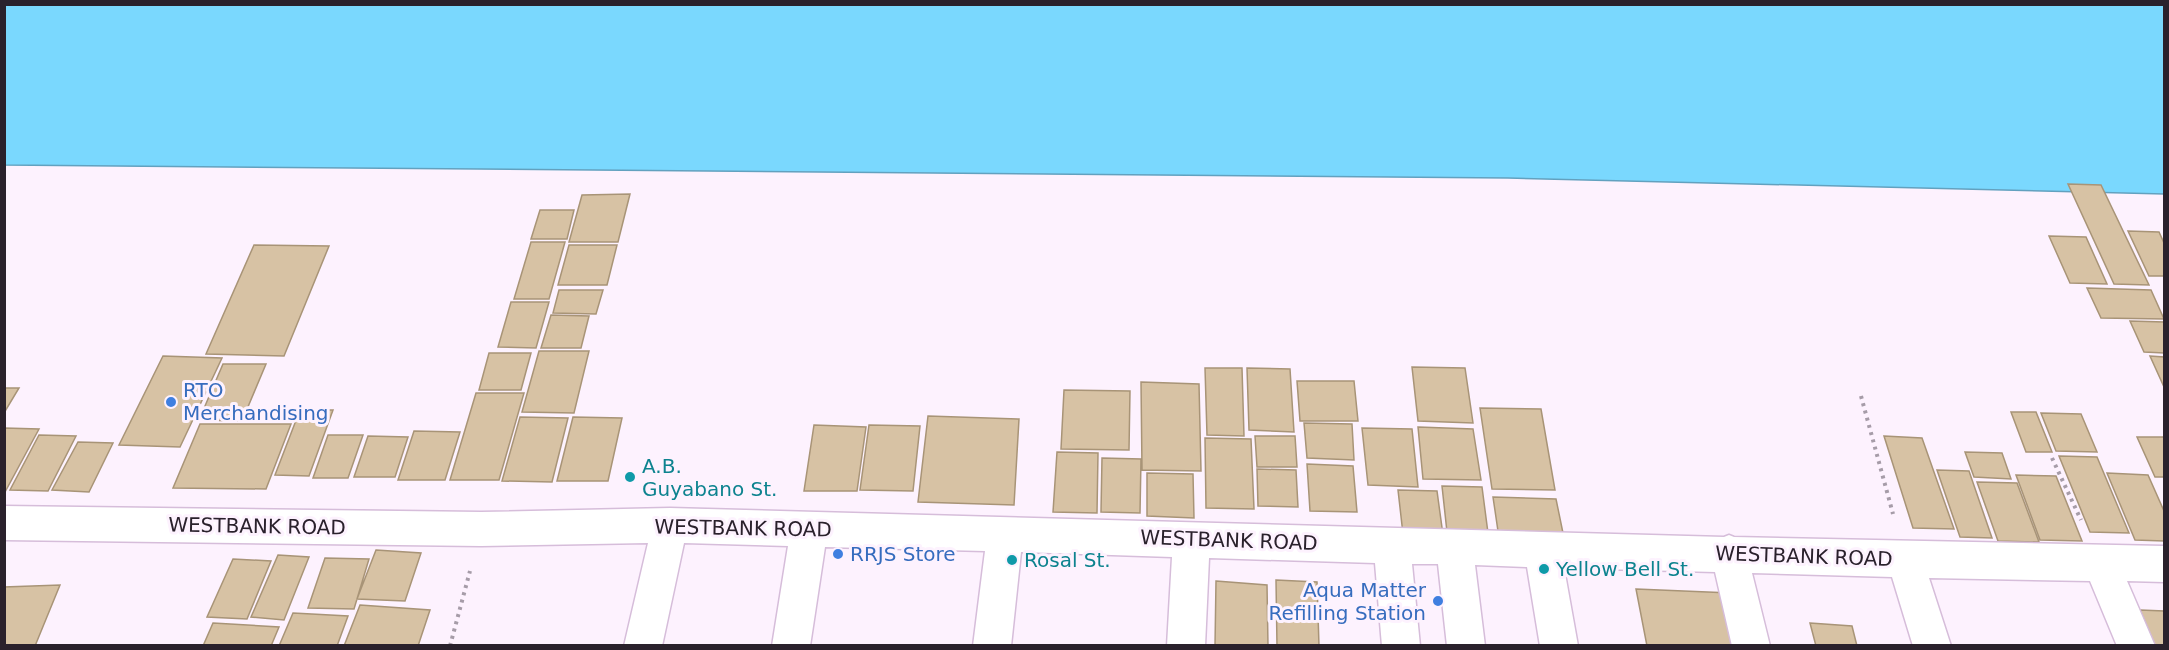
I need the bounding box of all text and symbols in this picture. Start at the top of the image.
place label: RTO Merchandising [183,378,329,425]
marker: RTO Merchandising [164,395,178,409]
place label: A.B. Guyabano St. [642,454,777,501]
marker: A.B. Guyabano St. [623,470,637,484]
street label: WESTBANK ROAD [168,512,346,540]
street label: WESTBANK ROAD [654,514,832,542]
street label: WESTBANK ROAD [1140,525,1318,555]
street label: WESTBANK ROAD [1715,541,1893,571]
place label: RRJS Store [850,542,956,566]
marker: RRJS Store [831,547,845,561]
place label: Rosal St. [1024,548,1111,572]
marker: Rosal St. [1005,553,1019,567]
place label: Yellow Bell St. [1555,557,1694,581]
marker: Yellow Bell St. [1537,562,1551,576]
place label: Aqua Matter Refilling Station [1269,578,1427,625]
marker: Aqua Matter Refilling Station [1431,594,1445,608]

